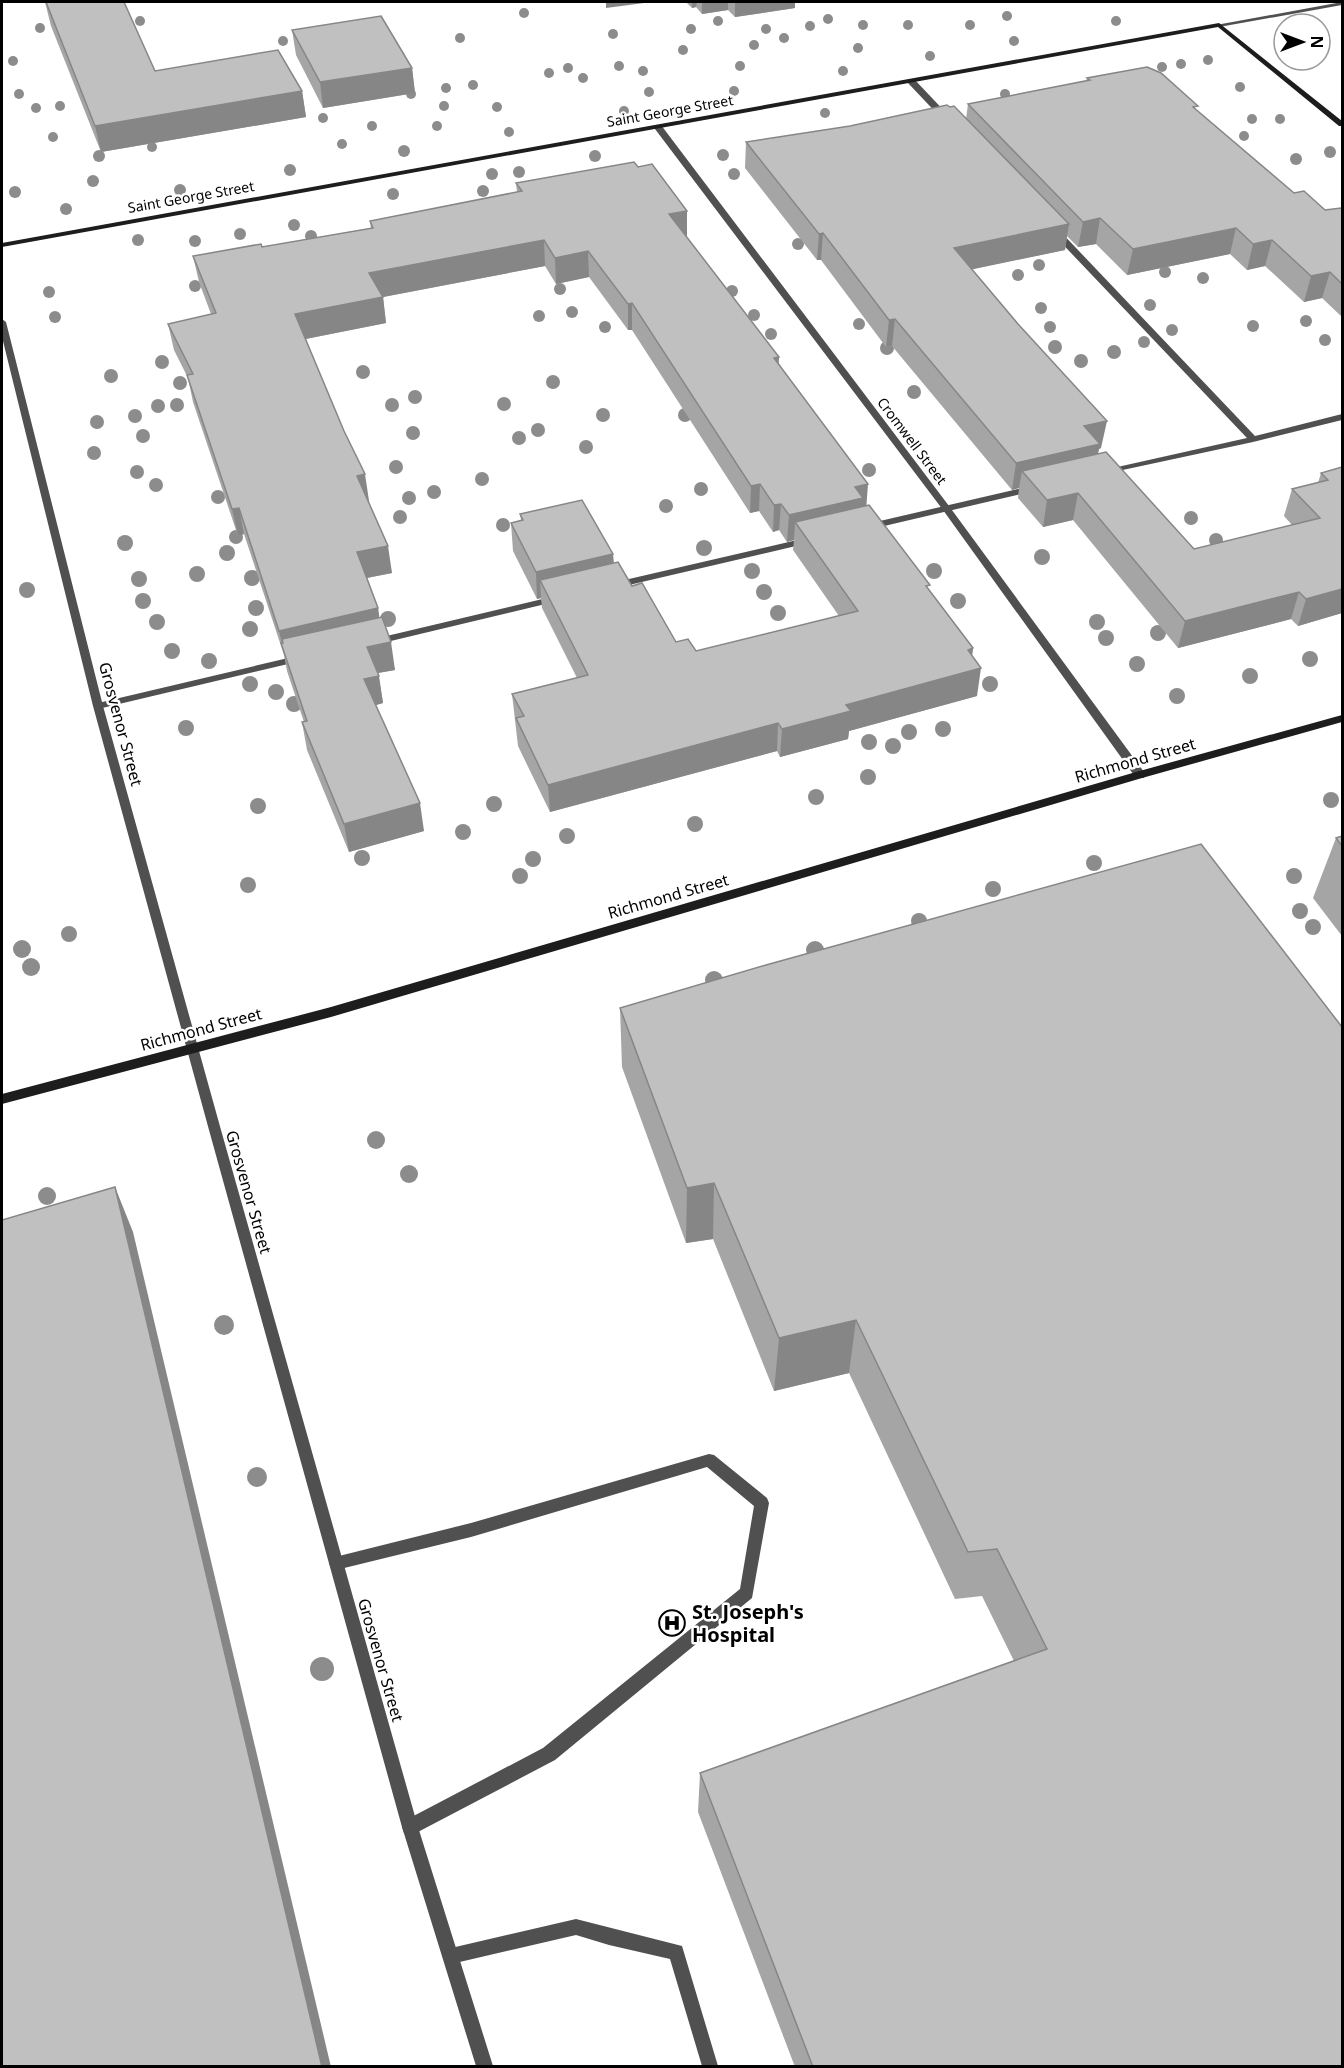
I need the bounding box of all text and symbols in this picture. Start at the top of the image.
north arrow [1272,12,1332,72]
text: N [1306,35,1328,49]
street label: Saint George Street [605,90,735,131]
street label: Saint George Street [126,176,256,217]
street label: Cromwell Street [873,393,952,488]
street label: Grosvenor Street [94,660,148,789]
street label: Richmond Street [1072,732,1198,788]
street label: Richmond Street [605,868,731,924]
street label: Richmond Street [138,1002,264,1056]
street label: Grosvenor Street [221,1128,277,1256]
street label: Grosvenor Street [353,1596,409,1724]
place label: St. Joseph's Hospital [692,1598,804,1648]
hospital icon: St. Joseph's Hospital [657,1608,687,1638]

